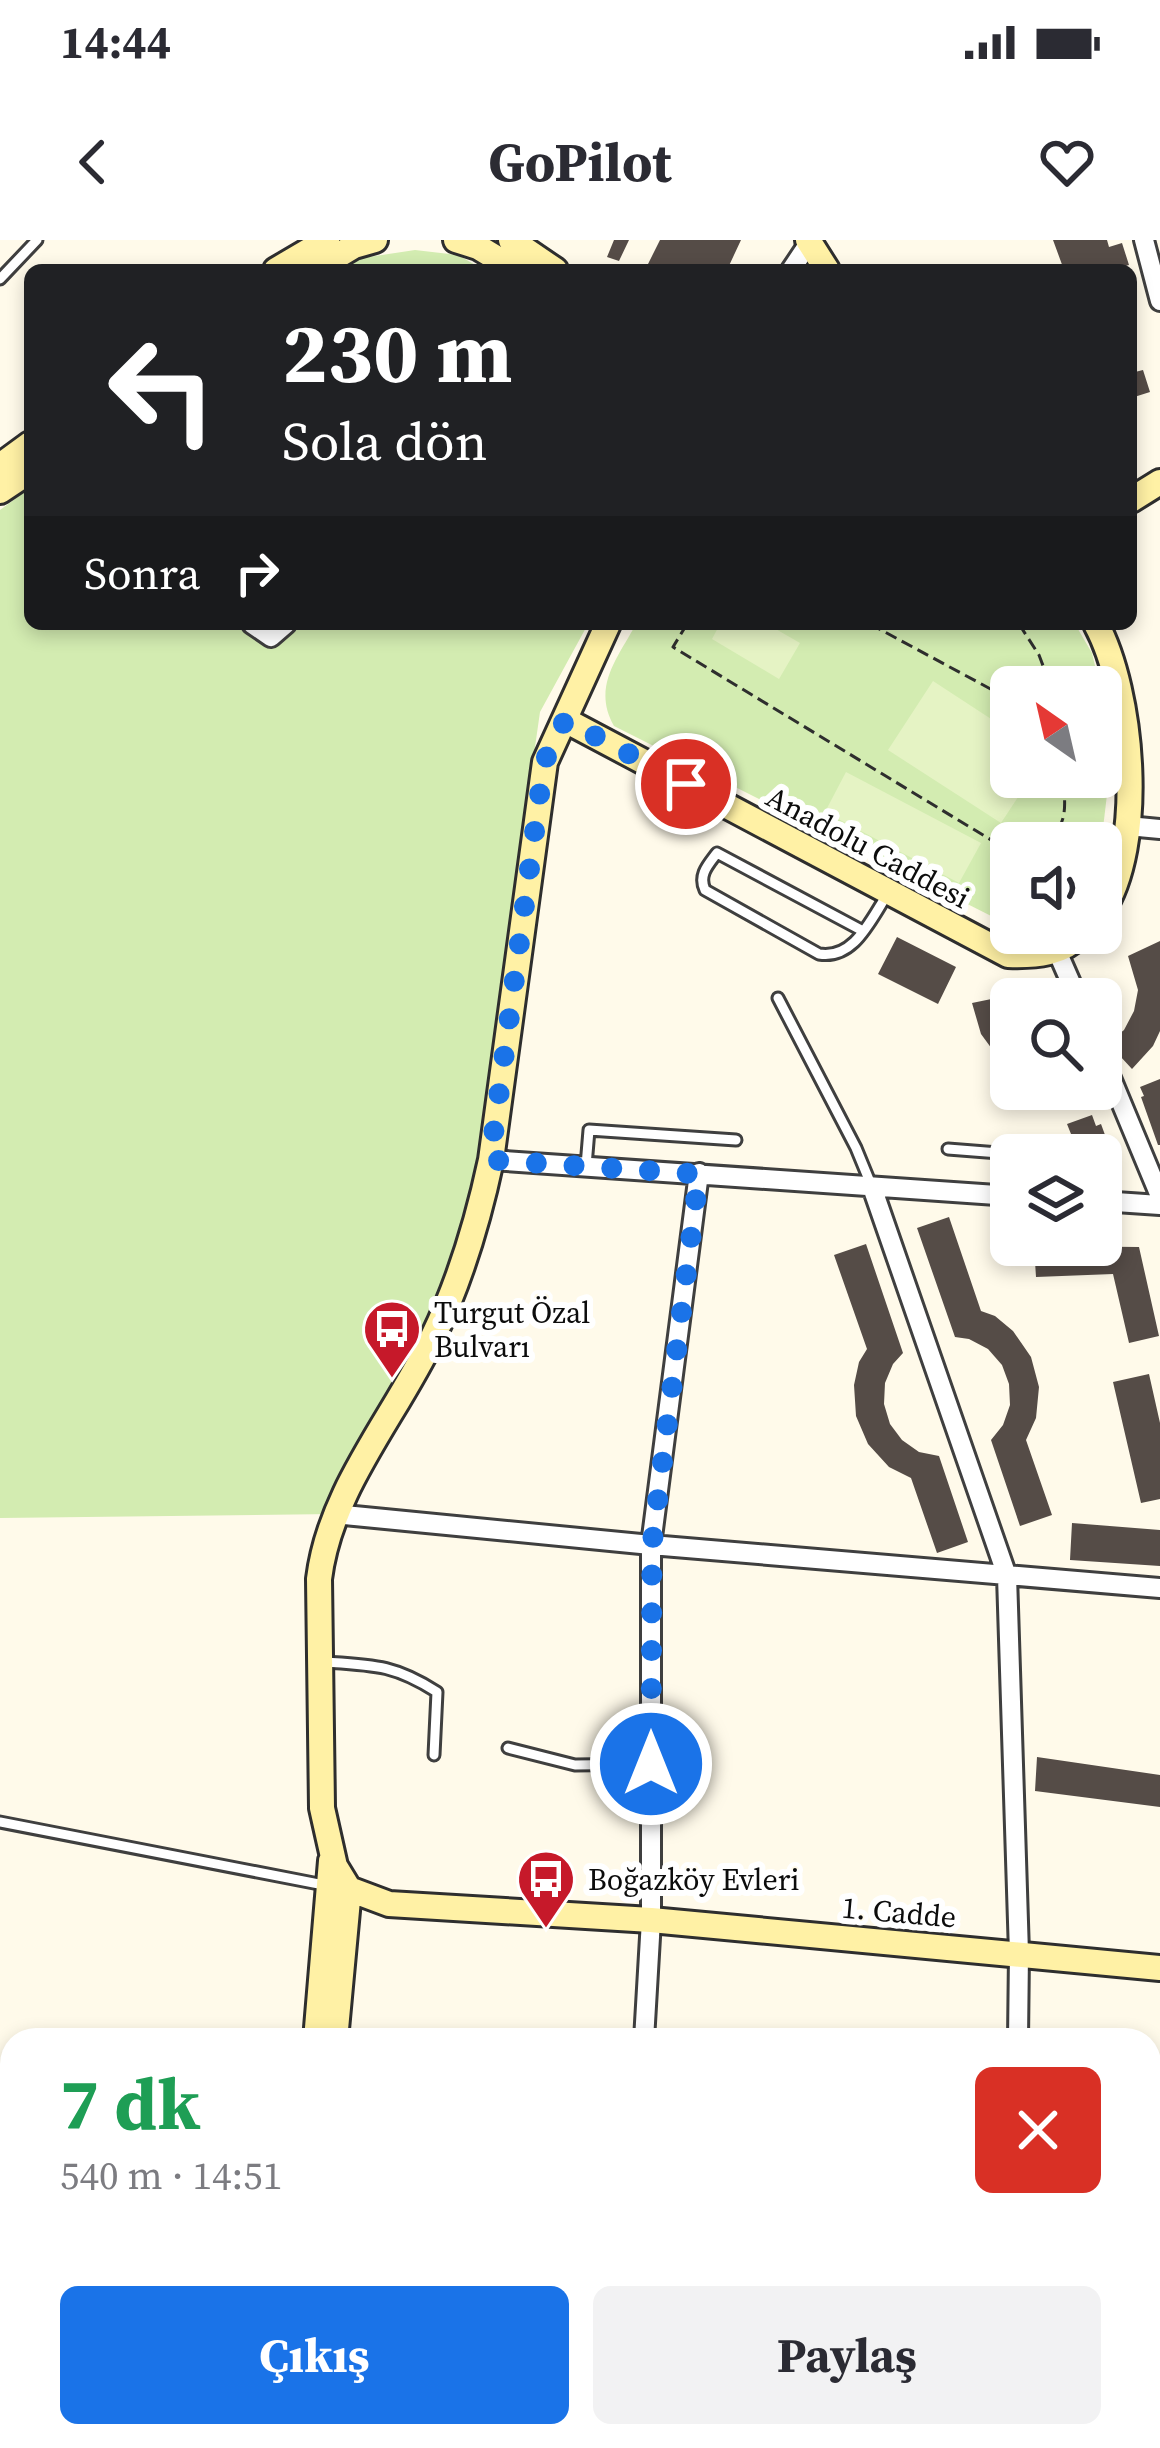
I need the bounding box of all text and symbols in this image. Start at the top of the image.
text: 14:44 [60,11,171,73]
text: GoPilot [488,125,672,199]
icon: back [60,129,126,195]
icon: heart [1034,129,1100,195]
text: 230 m [282,295,513,410]
icon: left [84,312,240,468]
text: Sola dön [282,404,487,478]
icon: right [224,540,290,606]
text: Sonra [84,542,200,604]
north arrow [990,666,1122,798]
map controls [990,666,1122,1266]
pin [635,733,737,835]
icon: arrive [653,751,719,817]
street label: Anadolu Caddesi [759,776,977,918]
button: sound [990,822,1122,954]
button: search [990,978,1122,1110]
button: layers [990,1134,1122,1266]
place label: Turgut Özal Bulvarı [434,1292,590,1367]
bus stop icon: Turgut Özal Bulvarı [361,1298,423,1380]
position arrow [588,1701,714,1827]
bus stop icon: Boğazköy Evleri [515,1848,577,1930]
place label: Boğazköy Evleri [588,1859,799,1900]
street label: 1. Cadde [840,1887,958,1937]
text: 7 dk [60,2054,200,2153]
button: close [975,2067,1101,2193]
text: 540 m · 14:51 [60,2149,282,2202]
button: Çıkış [60,2286,569,2424]
button: Paylaş [593,2286,1101,2424]

